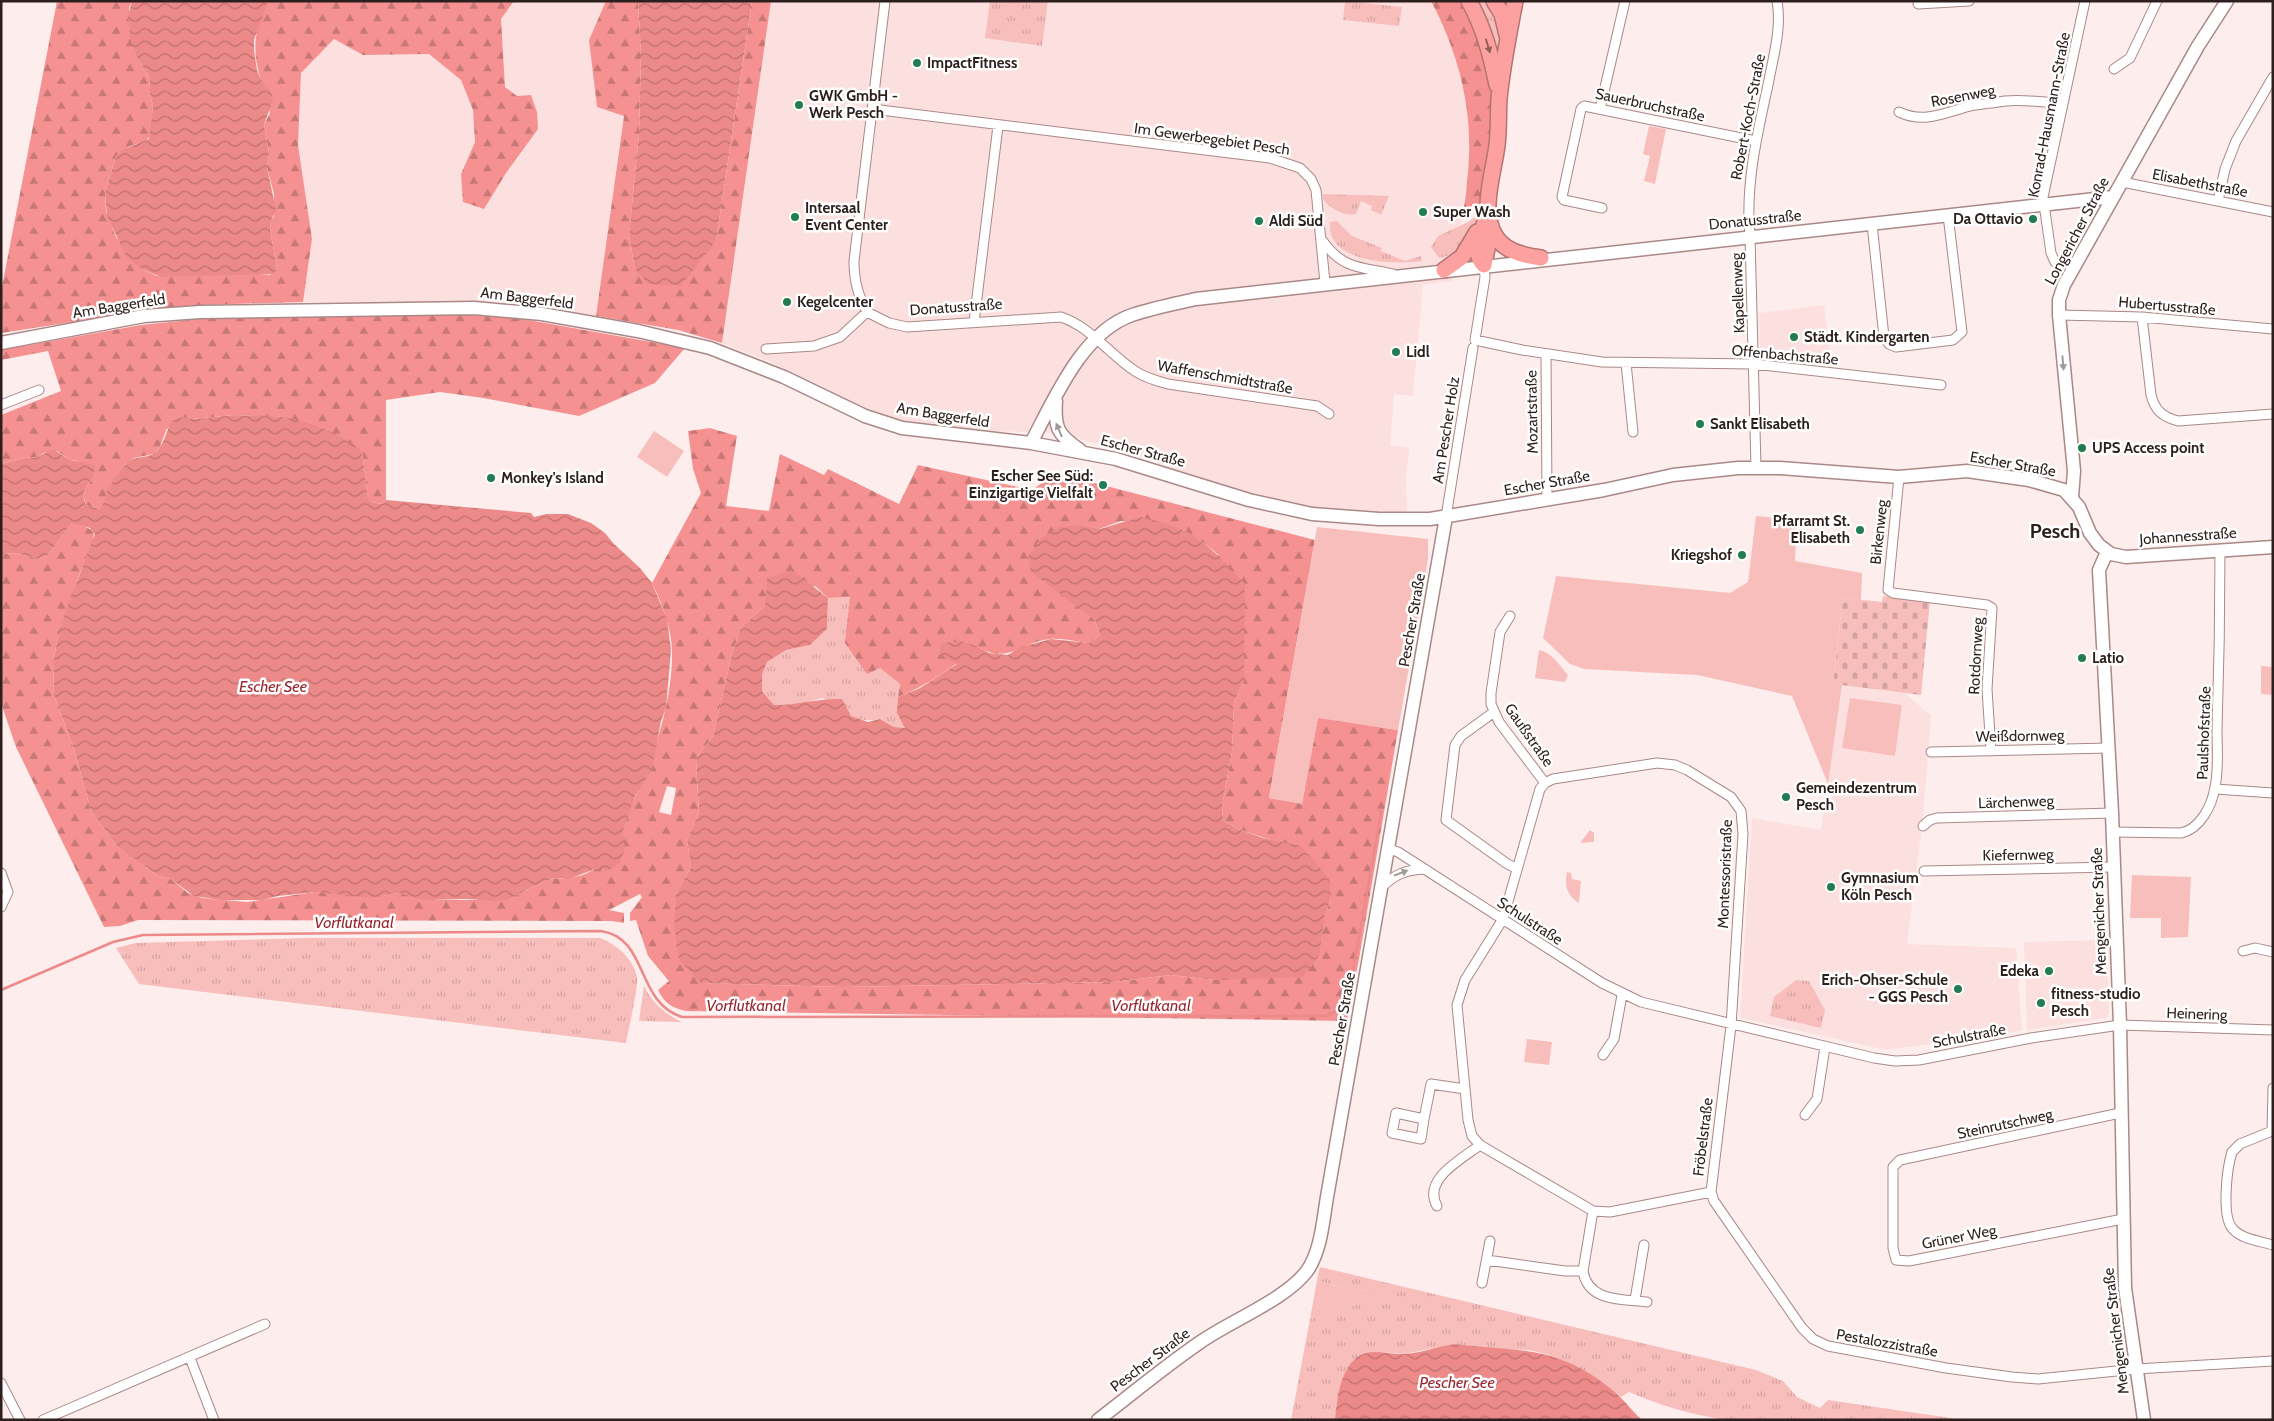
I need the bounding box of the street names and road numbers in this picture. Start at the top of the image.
street label: Konrad-Hausmann-Straße [2024,31,2074,199]
street label: Robert-Koch-Straße [1727,52,1769,182]
street label: Rosenweg [1929,81,1997,111]
street label: Sauerbruchstraße [1594,85,1707,125]
street label: Im Gewerbegebiet Pesch [1133,119,1291,159]
street label: Elisabethstraße [2151,165,2250,201]
street label: Longericher Straße [2041,174,2113,288]
street label: Donatusstraße [1708,206,1802,234]
street label: Kapellenweg [1728,252,1748,334]
street label: Am Baggerfeld [479,283,575,313]
street label: Am Baggerfeld [71,290,167,322]
street label: Hubertusstraße [2118,293,2217,319]
street label: Donatusstraße [909,295,1003,319]
street label: Offenbachstraße [1731,341,1839,369]
street label: Waffenschmidtstraße [1156,356,1294,398]
street label: Mozartstraße [1522,370,1542,454]
street label: Am Pescher Holz [1429,375,1463,485]
street label: Am Baggerfeld [895,399,991,431]
street label: Escher Straße [1099,431,1188,471]
street label: Escher Straße [1969,448,2058,480]
street label: Escher Straße [1503,467,1592,499]
street label: Birkenweg [1867,498,1891,565]
street label: Johannesstraße [2138,524,2237,548]
street label: Pescher Straße [1395,571,1429,668]
street label: Rotdornweg [1965,616,1987,695]
street label: Paulshofstraße [2193,685,2215,780]
street label: Gaußstraße [1501,700,1558,770]
street label: Weißdornweg [1976,726,2065,746]
street label: Lärchenweg [1978,792,2055,812]
street label: Montessoristraße [1714,819,1736,929]
street label: Kiefernweg [1982,845,2054,865]
street label: Mengenicher Straße [2088,847,2110,975]
street label: Schulstraße [1494,893,1566,949]
street label: Pescher Straße [1325,970,1359,1067]
street label: Heinering [2166,1004,2228,1024]
street label: Schulstraße [1931,1020,2008,1052]
street label: Fröbelstraße [1689,1096,1717,1177]
street label: Steinrutschweg [1955,1105,2055,1143]
street label: Grüner Weg [1920,1221,1998,1253]
street label: Mengenicher Straße [2099,1266,2133,1395]
street label: Pescher Straße [1107,1324,1193,1396]
street label: Pestalozzistraße [1835,1325,1939,1361]

